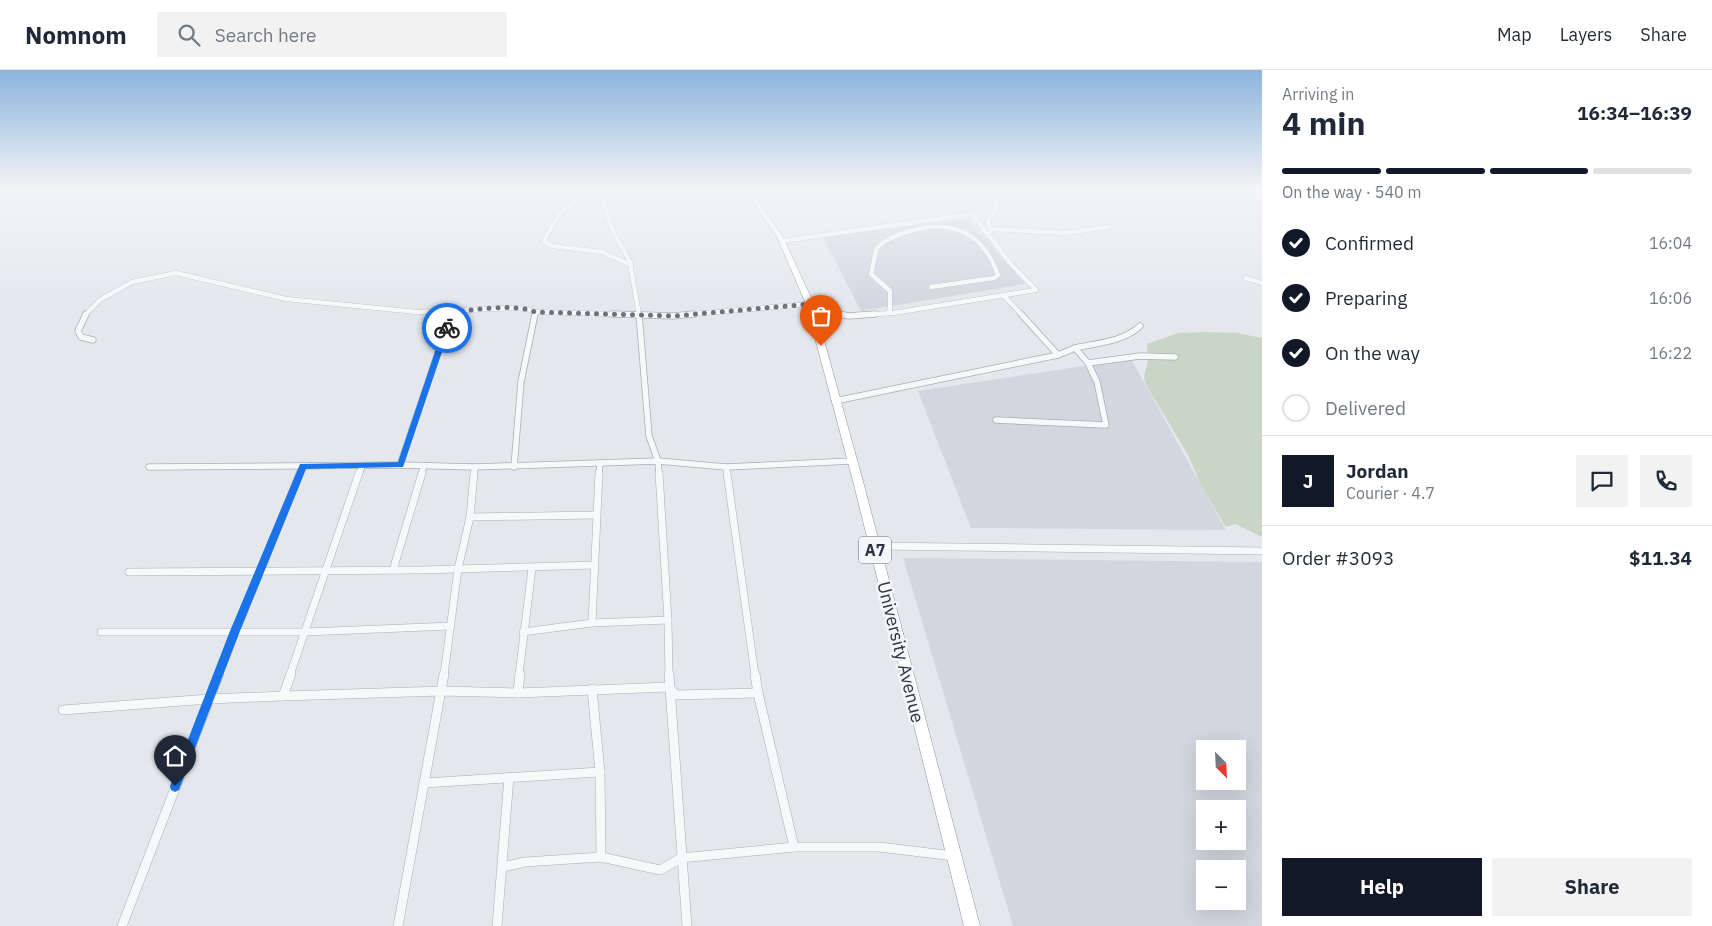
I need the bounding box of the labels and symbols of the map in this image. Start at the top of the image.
pin [800,295,842,346]
courier [422,303,472,353]
road number: A7 [859,536,891,564]
street label: University Avenue [872,579,930,725]
pin [154,735,196,786]
north arrow [1196,740,1246,790]

